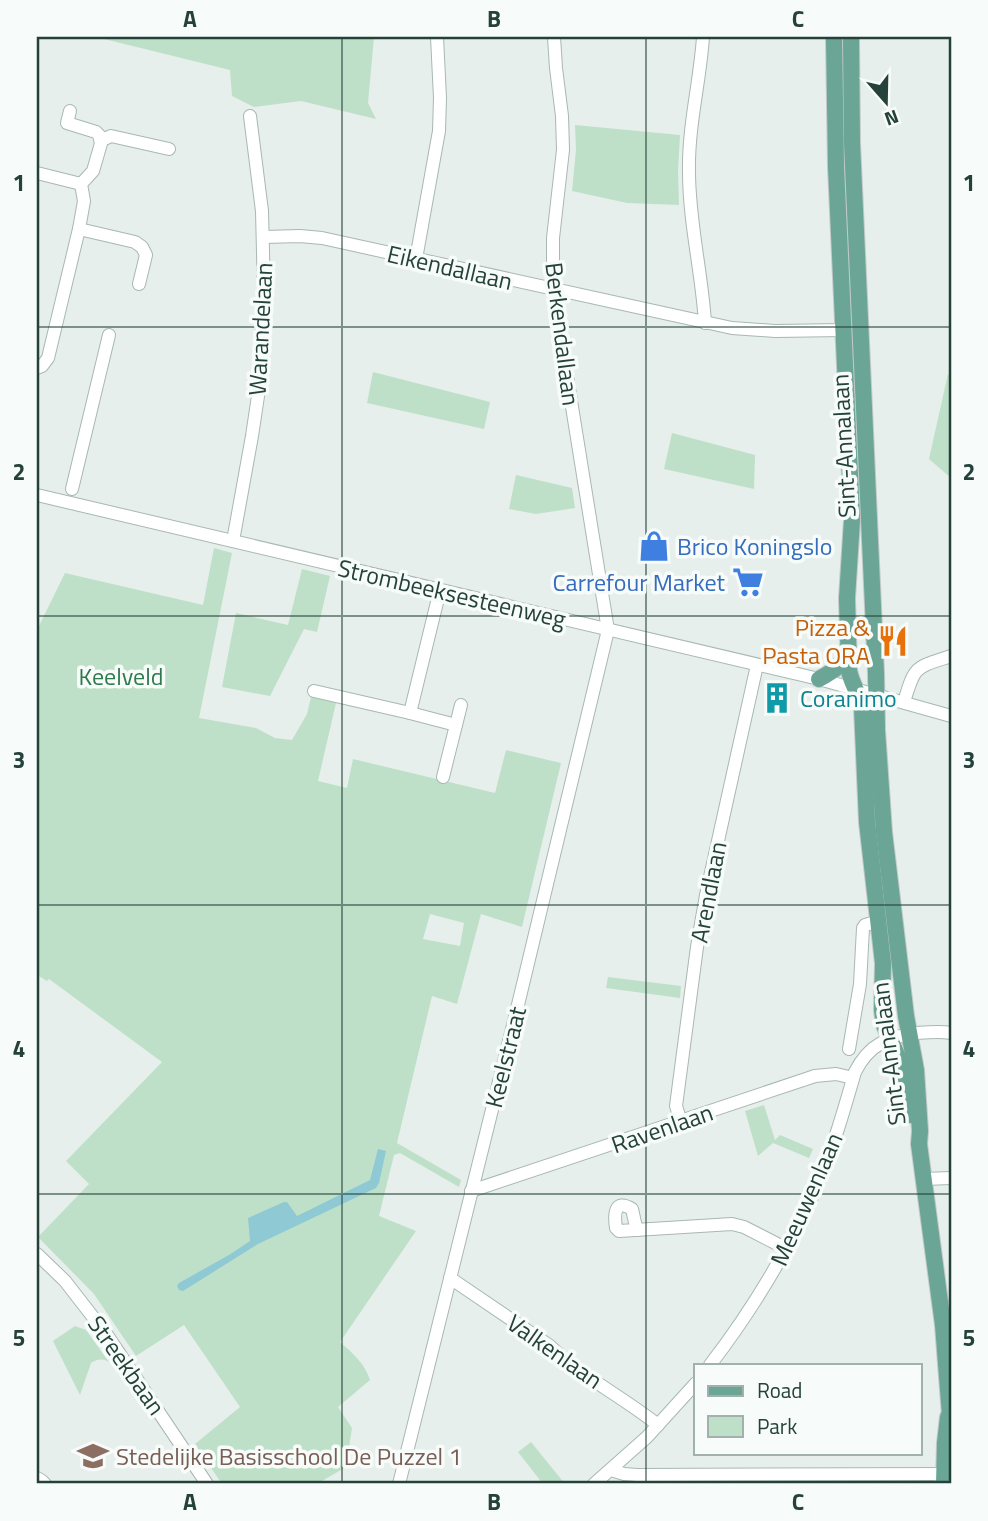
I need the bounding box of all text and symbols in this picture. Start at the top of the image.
text: A [183,1,197,36]
text: B [487,1,501,36]
text: C [792,1,804,36]
north arrow [852,66,922,136]
text: N [881,103,903,134]
text: 1 [13,165,25,200]
text: 1 [963,165,975,200]
street label: Eikendallaan [384,235,516,299]
street label: Berkendallaan [536,260,590,408]
street label: Warandelaan [239,261,281,397]
street label: Sint-Annalaan [821,373,865,519]
text: 2 [13,454,25,489]
text: 2 [963,454,975,489]
place label: Brico Koningslo [677,528,832,564]
shop icon: Brico Koningslo [637,529,671,563]
street label: Strombeeksesteenweg [334,549,570,637]
place label: Carrefour Market [553,564,726,600]
supermarket icon: Carrefour Market [731,565,765,599]
place label: Pizza & Pasta ORA [762,609,870,673]
restaurant icon: Pizza & Pasta ORA [876,624,910,658]
park label: Keelveld [79,658,163,694]
place label: Coranimo [800,680,897,716]
building icon: Coranimo [760,681,794,715]
text: 3 [13,742,25,777]
text: 3 [963,742,975,777]
street label: Arendlaan [681,838,735,946]
street label: Sint-Annalaan [861,980,915,1128]
street label: Keelstraat [475,1002,535,1112]
text: 4 [13,1031,25,1066]
text: 4 [963,1031,975,1066]
street label: Ravenlaan [606,1094,718,1162]
street label: Meeuwenlaan [761,1127,851,1271]
street label: Valkenlaan [500,1305,610,1397]
street label: Streekbaan [79,1308,175,1422]
text: 5 [13,1320,25,1355]
text: 5 [963,1320,975,1355]
legend [694,1364,922,1454]
text: Road [757,1374,802,1406]
text: Park [757,1410,797,1442]
place label: Stedelijke Basisschool De Puzzel 1 [116,1438,462,1474]
school or university icon: Stedelijke Basisschool De Puzzel 1 [76,1439,110,1473]
text: A [183,1484,197,1519]
text: B [487,1484,501,1519]
text: C [792,1484,804,1519]

